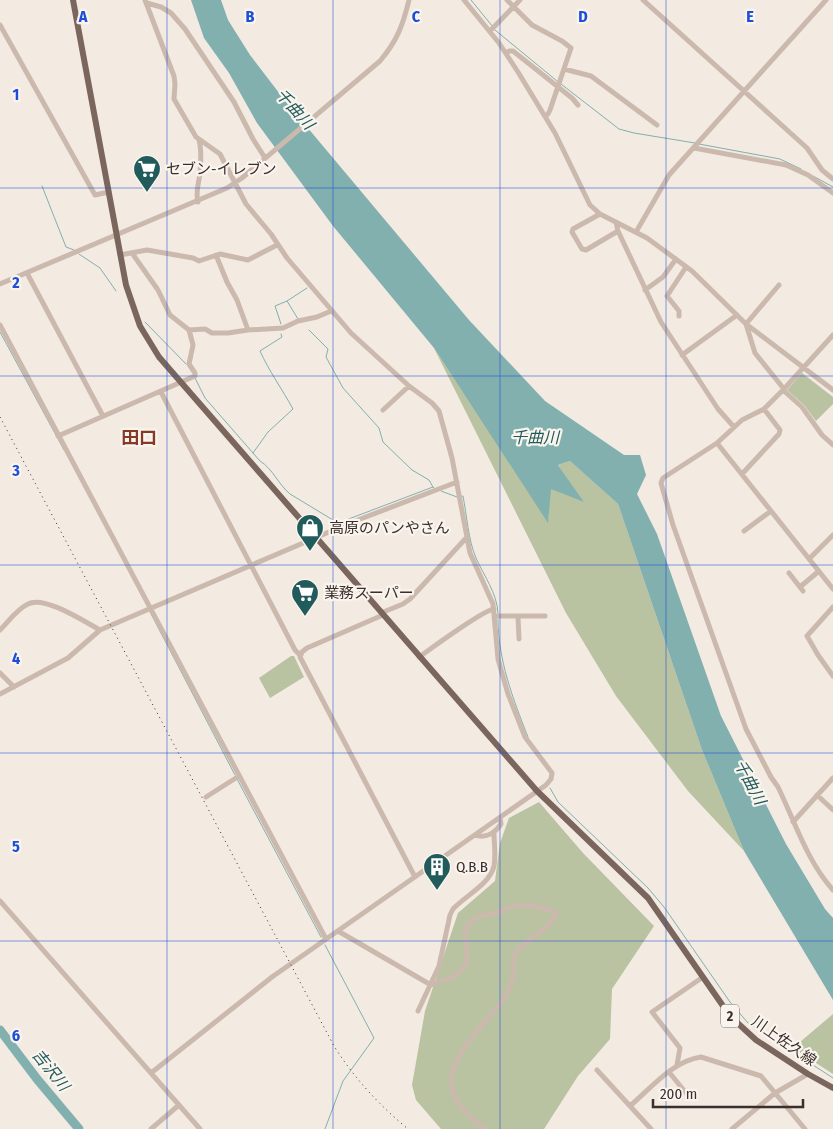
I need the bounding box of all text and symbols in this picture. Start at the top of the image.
text: A [78,7,88,26]
text: B [246,7,255,26]
text: C [412,7,421,26]
text: D [578,7,588,26]
text: E [746,7,754,26]
text: 1 [13,85,19,104]
water label: 千曲川 [272,85,319,135]
supermarket icon: セブン-イレブン [132,154,162,193]
place label: セブン-イレブン [166,160,277,178]
text: 2 [11,273,20,292]
district label: 田口 [121,427,157,449]
water label: 千曲川 [511,428,561,447]
text: 3 [11,461,20,480]
shop icon: 高原のパンやさん [295,513,325,552]
place label: 高原のパンやさん [329,519,450,537]
supermarket icon: 業務スーパー [290,578,320,617]
place label: 業務スーパー [324,584,414,602]
text: 4 [12,649,20,668]
water label: 千曲川 [730,756,771,809]
text: 5 [12,837,20,856]
building icon: Q.B.B [422,852,452,891]
place label: Q.B.B [456,858,488,876]
road number: 2 [721,1004,739,1028]
street label: 川上佐久線 [748,1012,820,1070]
text: 6 [12,1026,20,1045]
water label: 吉沢川 [29,1045,75,1096]
scale bar [653,1076,803,1108]
text: 200 m [660,1085,697,1103]

